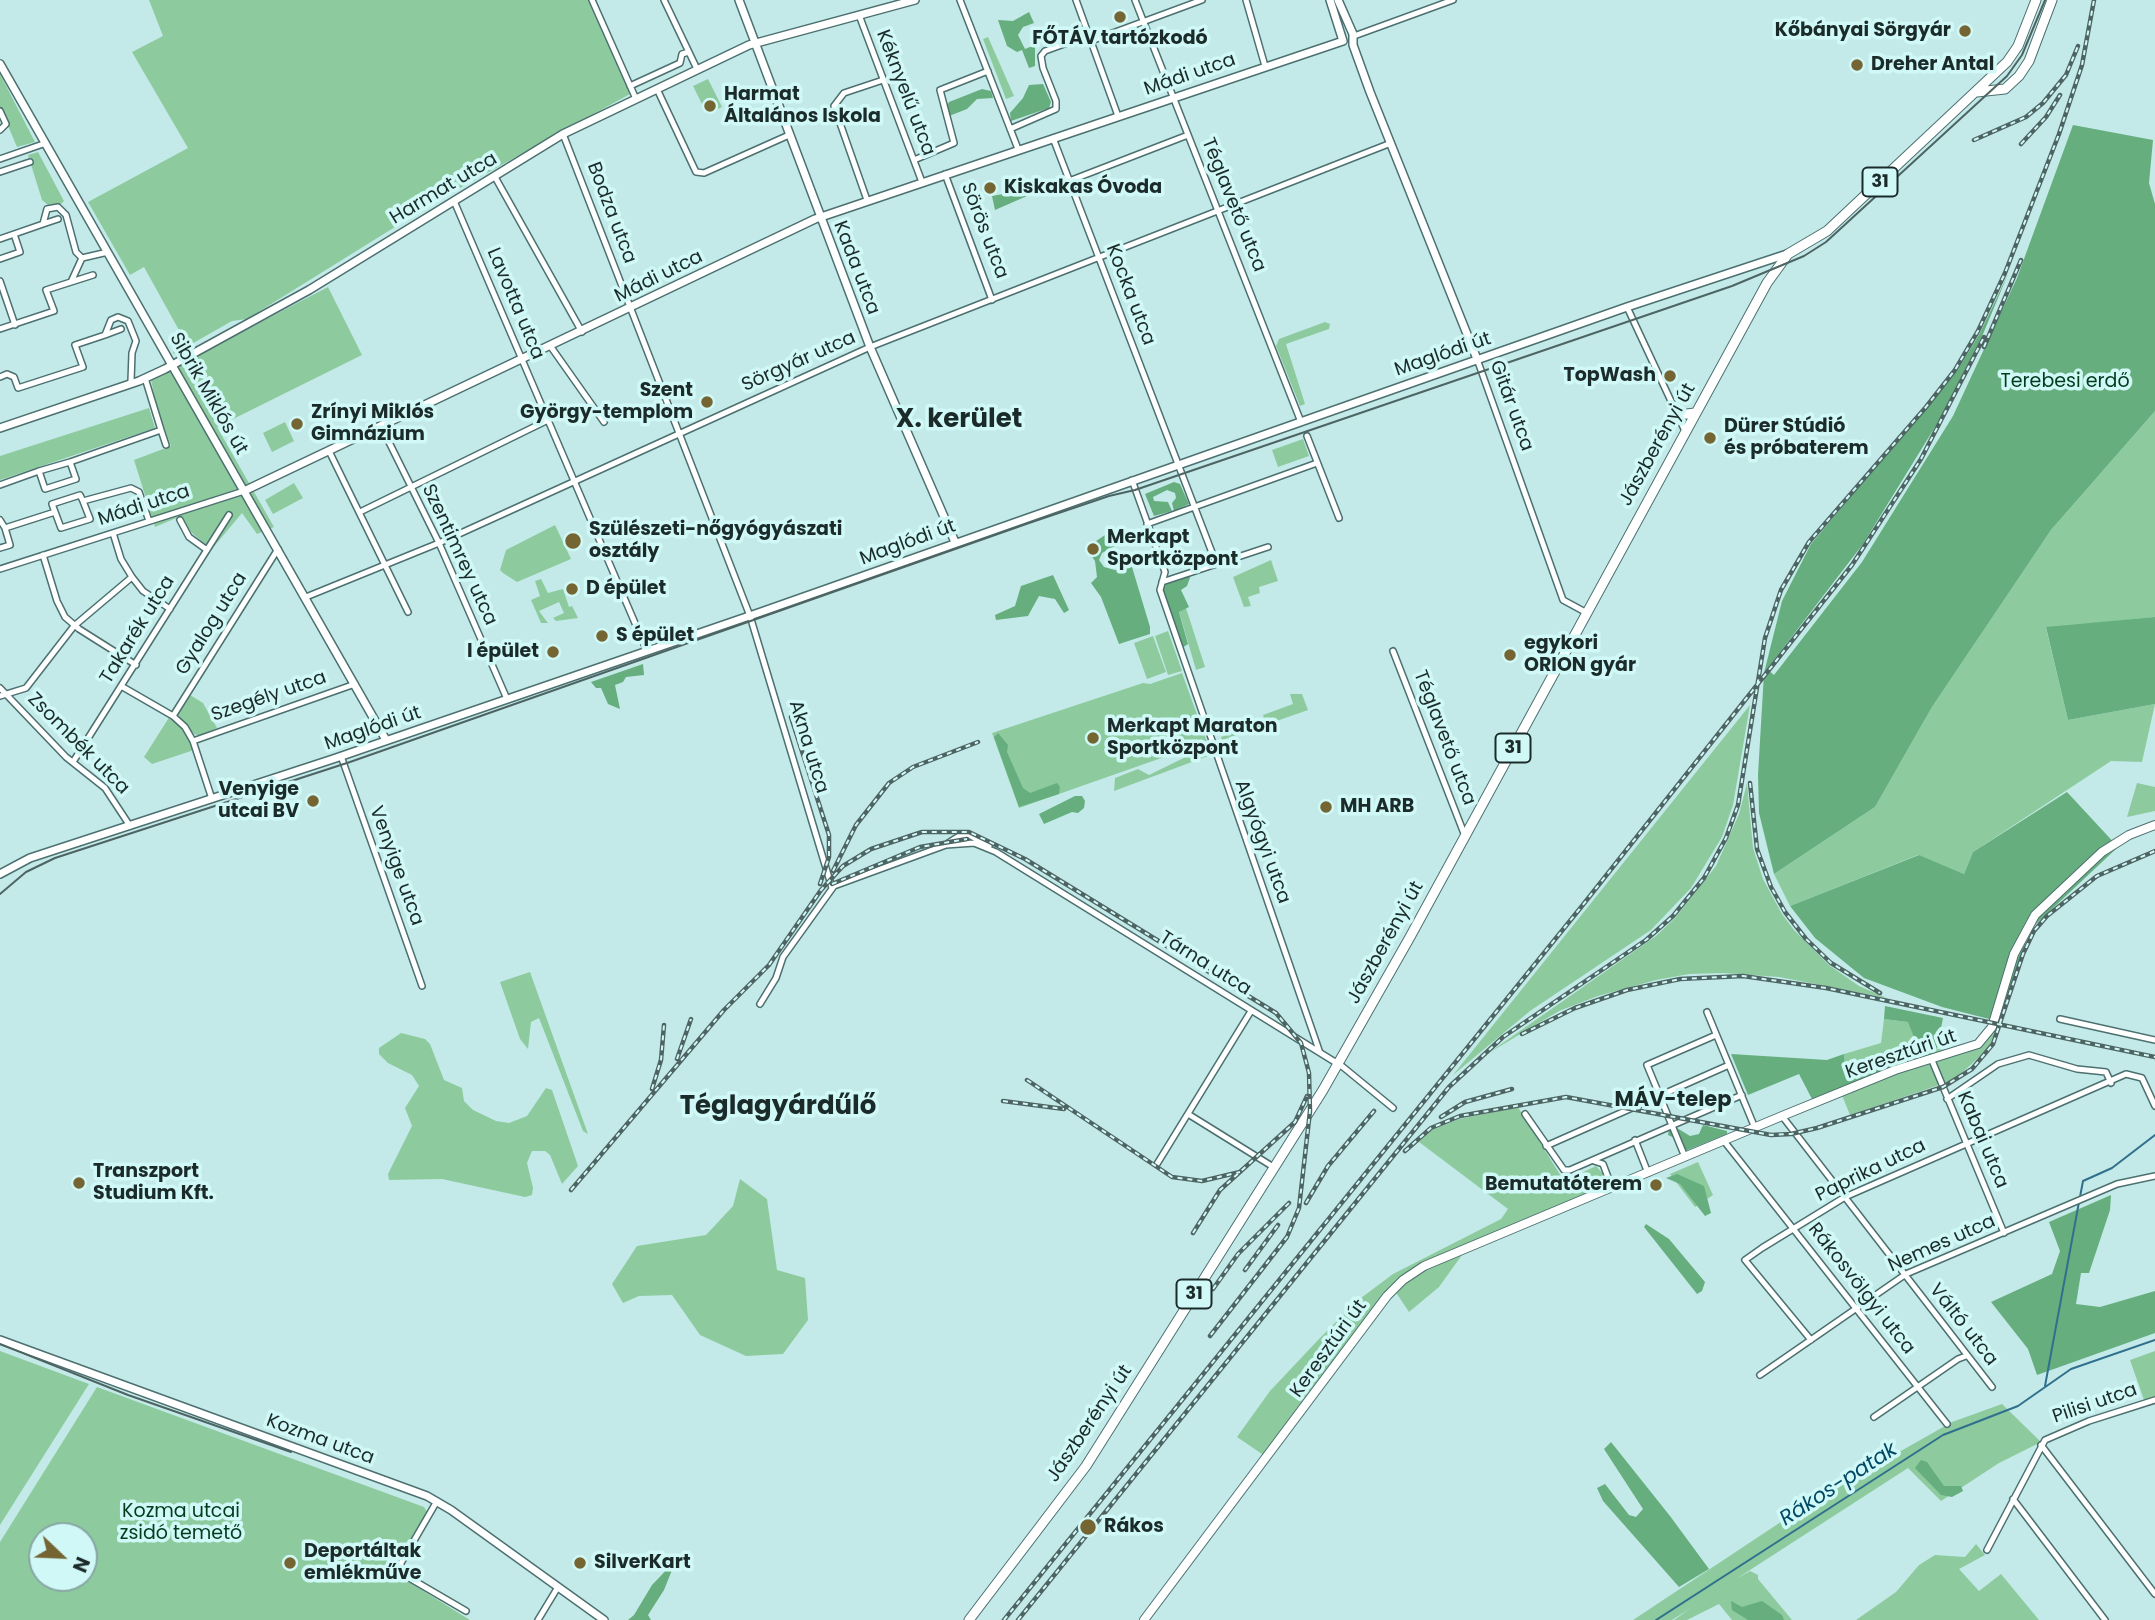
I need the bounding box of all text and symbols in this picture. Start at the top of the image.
marker: FŐTÁV tartózkodó [1112,9,1128,25]
place label: Kőbányai Sörgyár [1775,20,1951,42]
marker: Kőbányai Sörgyár [1957,23,1973,39]
street label: Kéknyelű utca [871,27,939,159]
place label: FŐTÁV tartózkodó [1032,28,1208,50]
street label: Mádi utca [1141,49,1239,101]
place label: Dreher Antal [1871,54,1994,76]
marker: Dreher Antal [1849,57,1865,73]
place label: Harmat Általános Iskola [724,84,881,128]
marker: Harmat Általános Iskola [702,98,718,114]
street label: Téglavető utca [1196,135,1270,275]
street label: Harmat utca [386,148,502,230]
street label: Bodza utca [581,159,641,267]
road number: 31 [1862,168,1898,196]
place label: Kiskakas Óvoda [1004,177,1162,199]
street label: Sörös utca [955,180,1013,282]
marker: Kiskakas Óvoda [982,180,998,196]
street label: Kada utca [828,218,884,318]
street label: Kocka utca [1100,241,1160,349]
street label: Lavotta utca [481,245,549,363]
street label: Mádi utca [611,246,707,308]
street label: Sörgyár utca [738,327,860,397]
street label: Maglódi út [1392,328,1494,382]
street label: Sibrik Miklós út [164,329,252,459]
street label: Gitár utca [1484,358,1538,454]
place label: TopWash [1563,365,1656,387]
marker: TopWash [1662,368,1678,384]
park label: Terebesi erdő [2000,371,2130,393]
place label: Szent György-templom [520,380,693,424]
street label: Jászberényi út [1615,380,1701,510]
marker: Szent György-templom [699,394,715,410]
place label: Zrínyi Miklós Gimnázium [311,402,434,446]
district label: X. kerület [896,404,1022,436]
marker: Zrínyi Miklós Gimnázium [289,416,305,432]
place label: Dürer Stúdió és próbaterem [1724,416,1869,460]
marker: Dürer Stúdió és próbaterem [1702,430,1718,446]
street label: Mádi utca [95,480,193,532]
street label: Szentimrey utca [416,481,502,629]
street label: Maglódi út [857,515,959,571]
place label: Szülészeti-nőgyógyászati osztály [589,519,842,563]
place label: Merkapt Sportközpont [1107,527,1238,571]
marker: Szülészeti-nőgyógyászati osztály [563,531,583,551]
marker: Merkapt Sportközpont [1085,541,1101,557]
street label: Gyalog utca [171,569,253,679]
street label: Takarék utca [96,572,180,688]
place label: D épület [586,578,666,600]
marker: D épület [564,581,580,597]
place label: S épület [616,625,694,647]
marker: S épület [594,628,610,644]
place label: egykori ORION gyár [1524,633,1636,677]
place label: I épület [467,641,539,663]
marker: I épület [545,644,561,660]
marker: egykori ORION gyár [1502,647,1518,663]
street label: Szegély utca [209,667,329,727]
street label: Téglavető utca [1408,667,1480,809]
street label: Zsombék utca [22,688,134,800]
street label: Akna utca [783,698,833,796]
street label: Maglódi út [322,702,424,756]
place label: Merkapt Maraton Sportközpont [1107,716,1278,760]
marker: Merkapt Maraton Sportközpont [1085,730,1101,746]
road number: 31 [1496,734,1530,762]
street label: Algyógyi utca [1229,777,1295,907]
place label: Venyige utcai BV [218,779,299,823]
marker: Venyige utcai BV [305,793,321,809]
place label: MH ARB [1340,796,1414,818]
marker: MH ARB [1318,799,1334,815]
street label: Venyige utca [364,803,428,929]
street label: Jászberényi út [1343,878,1429,1008]
street label: Tárna utca [1155,927,1255,1001]
street label: Keresztúri út [1843,1025,1959,1085]
district label: MÁV-telep [1614,1088,1732,1114]
street label: Kabai utca [1951,1088,2013,1192]
district label: Téglagyárdűlő [680,1091,876,1123]
street label: Paprika utca [1812,1135,1930,1207]
place label: Transzport Studium Kft. [93,1161,214,1205]
place label: Bemutatóterem [1485,1174,1642,1196]
marker: Transzport Studium Kft. [71,1175,87,1191]
marker: Bemutatóterem [1648,1177,1664,1193]
street label: Nemes utca [1885,1210,1999,1278]
street label: Rákosvölgyi utca [1803,1219,1919,1359]
street label: Váltó utca [1924,1279,2002,1371]
road number: 31 [1176,1280,1212,1308]
street label: Keresztúri út [1286,1296,1372,1402]
street label: Jászberényi út [1042,1361,1138,1487]
street label: Pilisi utca [2050,1379,2140,1429]
street label: Kozma utca [263,1410,377,1470]
water label: Rákos-patak [1776,1438,1902,1532]
park label: Kozma utcai zsidó temető [120,1501,242,1545]
place label: Rákos [1104,1516,1164,1538]
marker: Rákos [1078,1517,1098,1537]
north arrow [28,1522,98,1592]
place label: Deportáltak emlékműve [304,1541,421,1585]
place label: SilverKart [594,1552,691,1574]
text: N [66,1553,96,1576]
marker: Deportáltak emlékműve [282,1555,298,1571]
marker: SilverKart [572,1555,588,1571]

